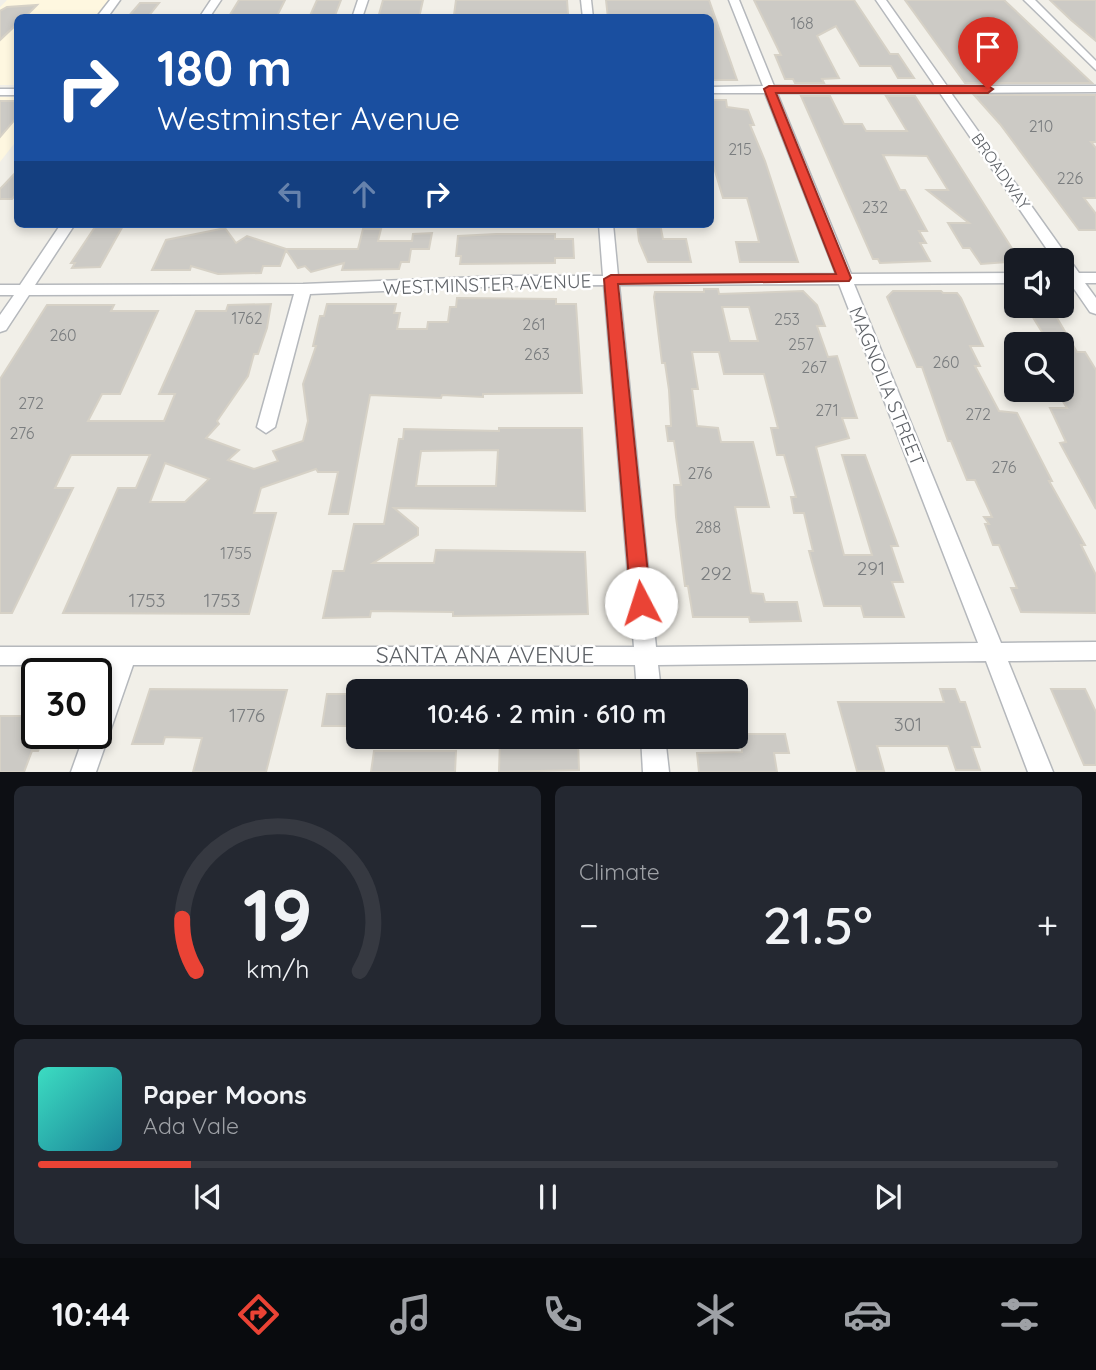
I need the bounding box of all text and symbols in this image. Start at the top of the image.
house number: 168 [790,13,814,33]
pin [958,17,1018,89]
icon: arrive [969,28,1007,66]
text: 180 m [157,37,292,98]
icon: right [42,42,133,133]
text: Westminster Avenue [157,98,460,138]
house number: 210 [1029,116,1053,136]
street label: BROADWAY [967,129,1035,213]
house number: 215 [728,139,752,159]
house number: 226 [1057,168,1084,188]
icon: left [272,175,310,213]
icon: ahead [345,175,383,213]
icon: right [418,175,456,213]
house number: 232 [862,197,888,217]
map controls [1004,248,1074,402]
button: sound [1004,248,1074,318]
street label: WESTMINSTER AVENUE [382,268,592,300]
street label: MAGNOLIA STREET [844,303,930,469]
house number: 1762 [231,308,263,328]
house number: 253 [774,309,800,329]
house number: 261 [522,314,546,334]
house number: 260 [50,325,77,345]
button: search [1004,332,1074,402]
house number: 257 [788,334,814,354]
house number: 263 [524,344,550,364]
house number: 260 [933,352,960,372]
house number: 267 [801,357,827,377]
house number: 272 [18,393,44,413]
house number: 271 [815,400,839,420]
house number: 272 [965,404,991,424]
house number: 276 [10,423,35,443]
house number: 276 [992,457,1017,477]
house number: 276 [688,463,713,483]
house number: 288 [695,517,721,537]
house number: 1755 [220,543,252,563]
house number: 291 [857,556,885,580]
house number: 292 [700,561,732,585]
position arrow [604,566,678,640]
house number: 1753 [128,588,166,612]
house number: 1753 [203,588,241,612]
street label: SANTA ANA AVENUE [376,640,594,669]
speed limit sign: 30 [21,658,112,749]
text: 10:46 · 2 min · 610 m [428,697,666,730]
house number: 1776 [229,703,265,727]
house number: 301 [894,712,922,736]
text: Climate [579,857,660,886]
text: 19 [243,869,312,960]
text: 21.5° [763,892,873,957]
text: − [579,901,599,949]
text: + [1037,901,1058,949]
text: km/h [246,953,309,984]
text: Paper Moons [143,1078,307,1111]
text: Ada Vale [143,1111,239,1140]
icon: previous [189,1178,227,1216]
icon: pause [529,1178,567,1216]
icon: next [869,1178,907,1216]
icon: directions [234,1290,283,1339]
icon: music [386,1290,435,1339]
icon: phone [538,1290,587,1339]
icon: climate [691,1290,740,1339]
icon: car [843,1290,892,1339]
icon: filters [995,1290,1044,1339]
text: 10:44 [52,1294,130,1334]

